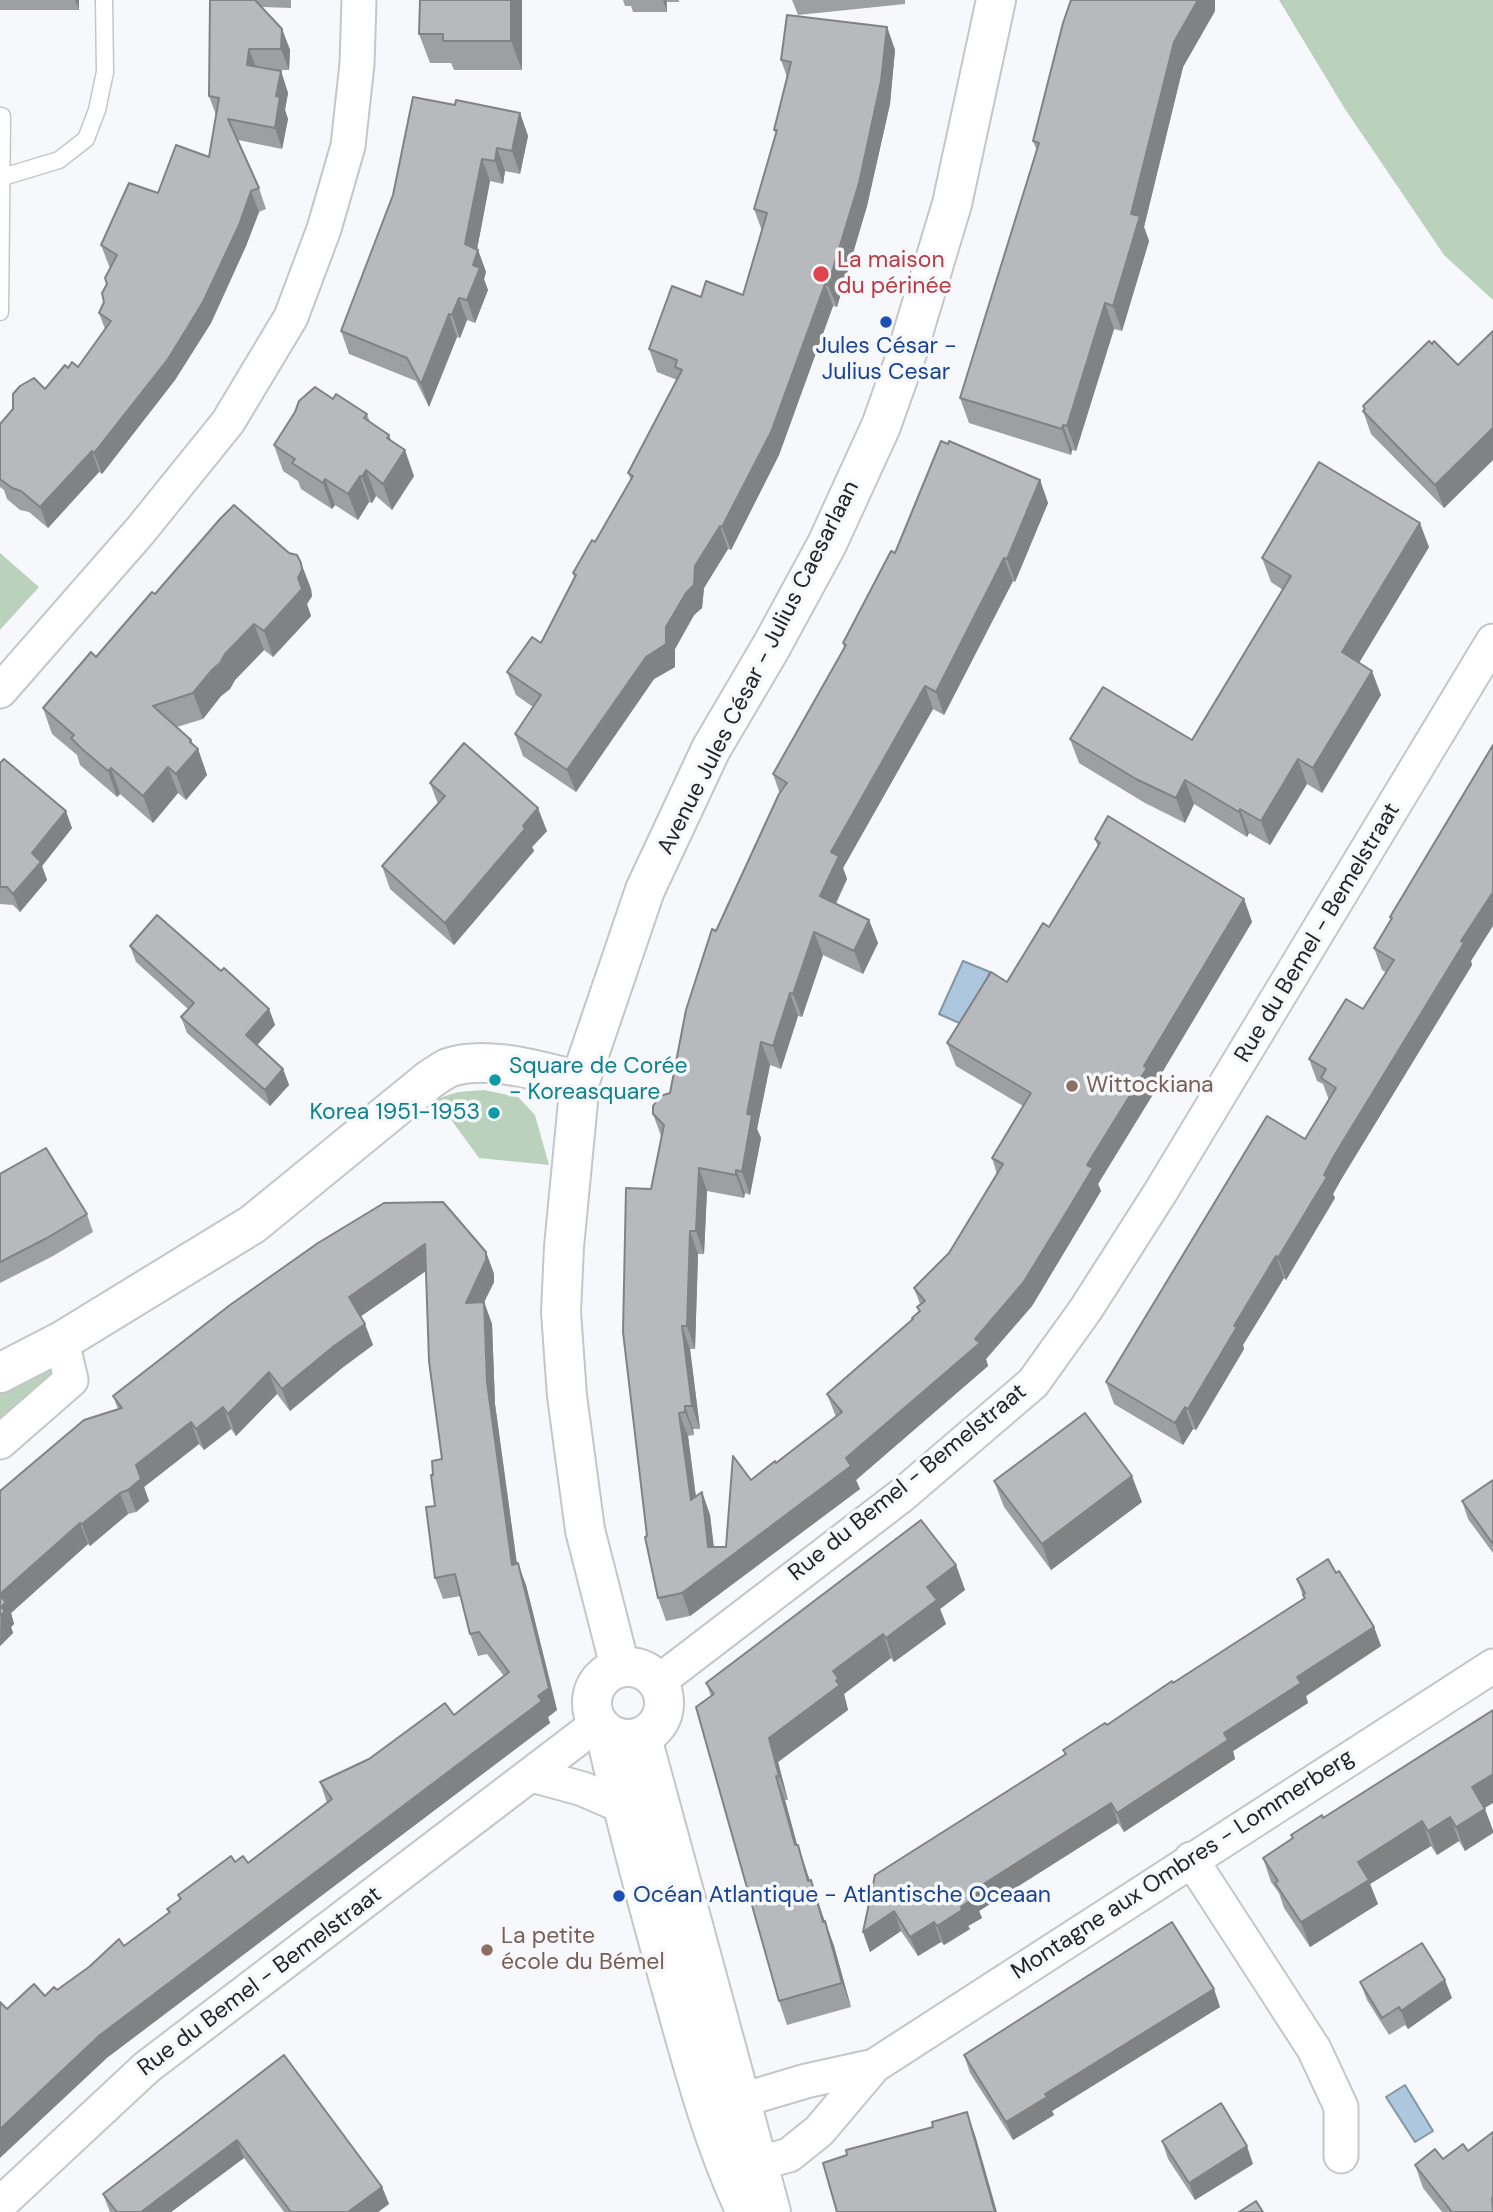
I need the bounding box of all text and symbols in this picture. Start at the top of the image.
place label: La maison du périnée [837,247,952,301]
marker: La maison du périnée [811,264,831,284]
marker: Jules César - Julius Cesar [878,314,894,330]
place label: Jules César - Julius Cesar [815,333,957,387]
street label: Avenue Jules César - Julius Caesarlaan [652,476,866,860]
street label: Rue du Bemel - Bemelstraat [1229,798,1407,1068]
place label: Square de Corée - Koreasquare [509,1053,688,1107]
marker: Square de Corée - Koreasquare [487,1072,503,1088]
place label: Wittockiana [1086,1072,1214,1100]
marker: Wittockiana [1064,1078,1080,1094]
place label: Korea 1951-1953 [309,1099,480,1127]
marker: Korea 1951-1953 [486,1105,502,1121]
street label: Rue du Bemel - Bemelstraat [784,1379,1032,1587]
street label: Montagne aux Ombres - Lommerberg [1007,1744,1359,1986]
street label: Rue du Bemel - Bemelstraat [133,1881,387,2083]
place label: Océan Atlantique - Atlantische Oceaan [633,1882,1051,1910]
marker: Océan Atlantique - Atlantische Oceaan [611,1888,627,1904]
place label: La petite école du Bémel [501,1923,665,1977]
marker: La petite école du Bémel [479,1942,495,1958]

